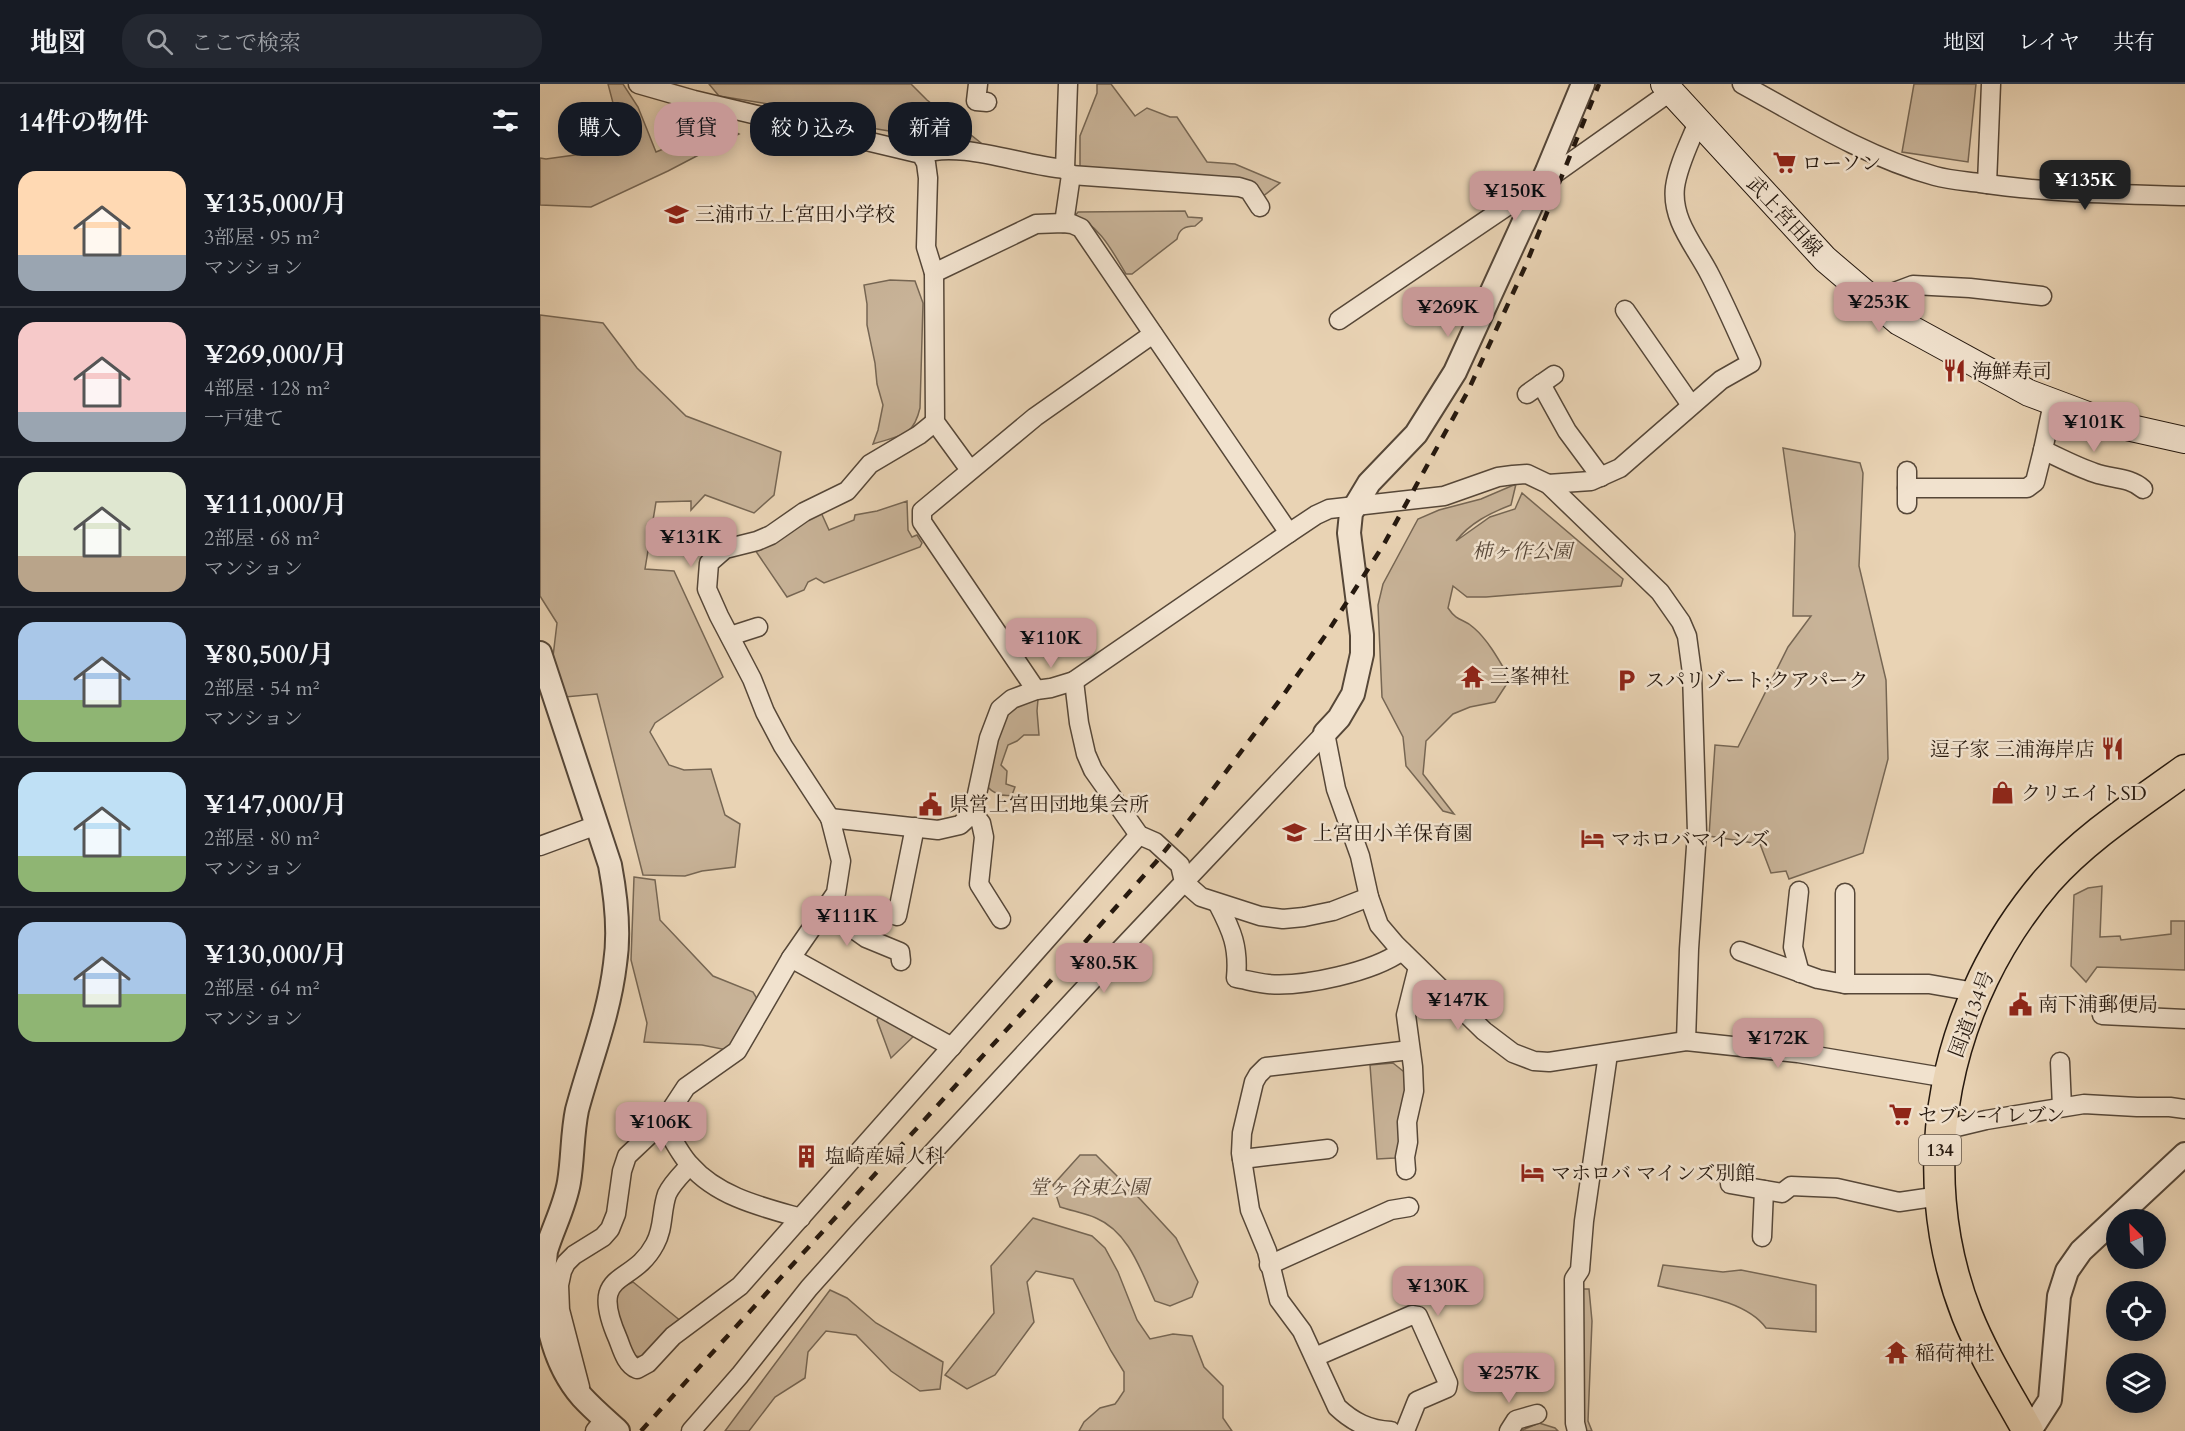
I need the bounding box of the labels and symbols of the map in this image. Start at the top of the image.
supermarket icon: ローソン [1771,150,1797,176]
place label: ローソン [1802,150,1881,177]
pin: ¥135K [2043,160,2127,211]
pin: ¥150K [1473,171,1557,222]
street label: 武上宮田線 [1741,171,1829,262]
school or university icon: 三浦市立上宮田小学校 [664,201,690,227]
place label: 三浦市立上宮田小学校 [695,201,895,228]
pin: ¥253K [1837,282,1921,333]
pin: ¥269K [1406,287,1490,338]
restaurant icon: 海鮮寿司 [1941,358,1967,384]
place label: 海鮮寿司 [1972,358,2052,385]
pin: ¥101K [2052,402,2136,453]
pin: ¥131K [649,517,733,568]
park label: 柿ヶ作公園 [1472,538,1575,565]
pin: ¥110K [1009,618,1093,669]
temple icon: 三峯神社 [1459,663,1485,689]
place label: 三峯神社 [1490,663,1570,690]
parking icon: スパリゾート;クアパーク [1614,667,1640,693]
place label: スパリゾート;クアパーク [1645,667,1868,694]
place label: 逗子家 三浦海岸店 [1930,736,2095,763]
restaurant icon: 逗子家 三浦海岸店 [2100,736,2126,762]
shop icon: クリエイトSD [1990,780,2016,806]
place label: クリエイトSD [2021,780,2147,807]
public building icon: 県営上宮田団地集会所 [918,791,944,817]
place label: 県営上宮田団地集会所 [949,791,1149,818]
school or university icon: 上宮田小羊保育園 [1282,820,1308,846]
place label: 上宮田小羊保育園 [1313,820,1473,847]
hotel icon: マホロバマインズ [1580,826,1606,852]
place label: マホロバマインズ [1611,826,1770,853]
pin: ¥111K [805,896,889,947]
pin: ¥80.5K [1055,943,1153,994]
street label: 国道134号 [1943,967,2000,1061]
pin: ¥147K [1416,980,1500,1031]
public building icon: 南下浦郵便局 [2007,991,2033,1017]
place label: 南下浦郵便局 [2038,991,2158,1018]
pin: ¥172K [1736,1018,1820,1069]
pin: ¥106K [619,1102,703,1153]
supermarket icon: セブン-イレブン [1887,1102,1913,1128]
place label: セブン-イレブン [1918,1102,2065,1129]
road number: 134 [1919,1135,1961,1165]
building icon: 塩崎産婦人科 [794,1143,820,1169]
place label: 塩崎産婦人科 [825,1143,945,1170]
hotel icon: マホロバ マインズ別館 [1520,1160,1546,1186]
place label: マホロバ マインズ別館 [1551,1160,1755,1187]
park label: 堂ヶ谷東公園 [1029,1174,1152,1201]
north arrow [2106,1209,2166,1269]
pin: ¥130K [1396,1266,1480,1317]
temple icon: 稲荷神社 [1884,1340,1910,1366]
place label: 稲荷神社 [1915,1340,1995,1367]
pin: ¥257K [1467,1353,1551,1404]

